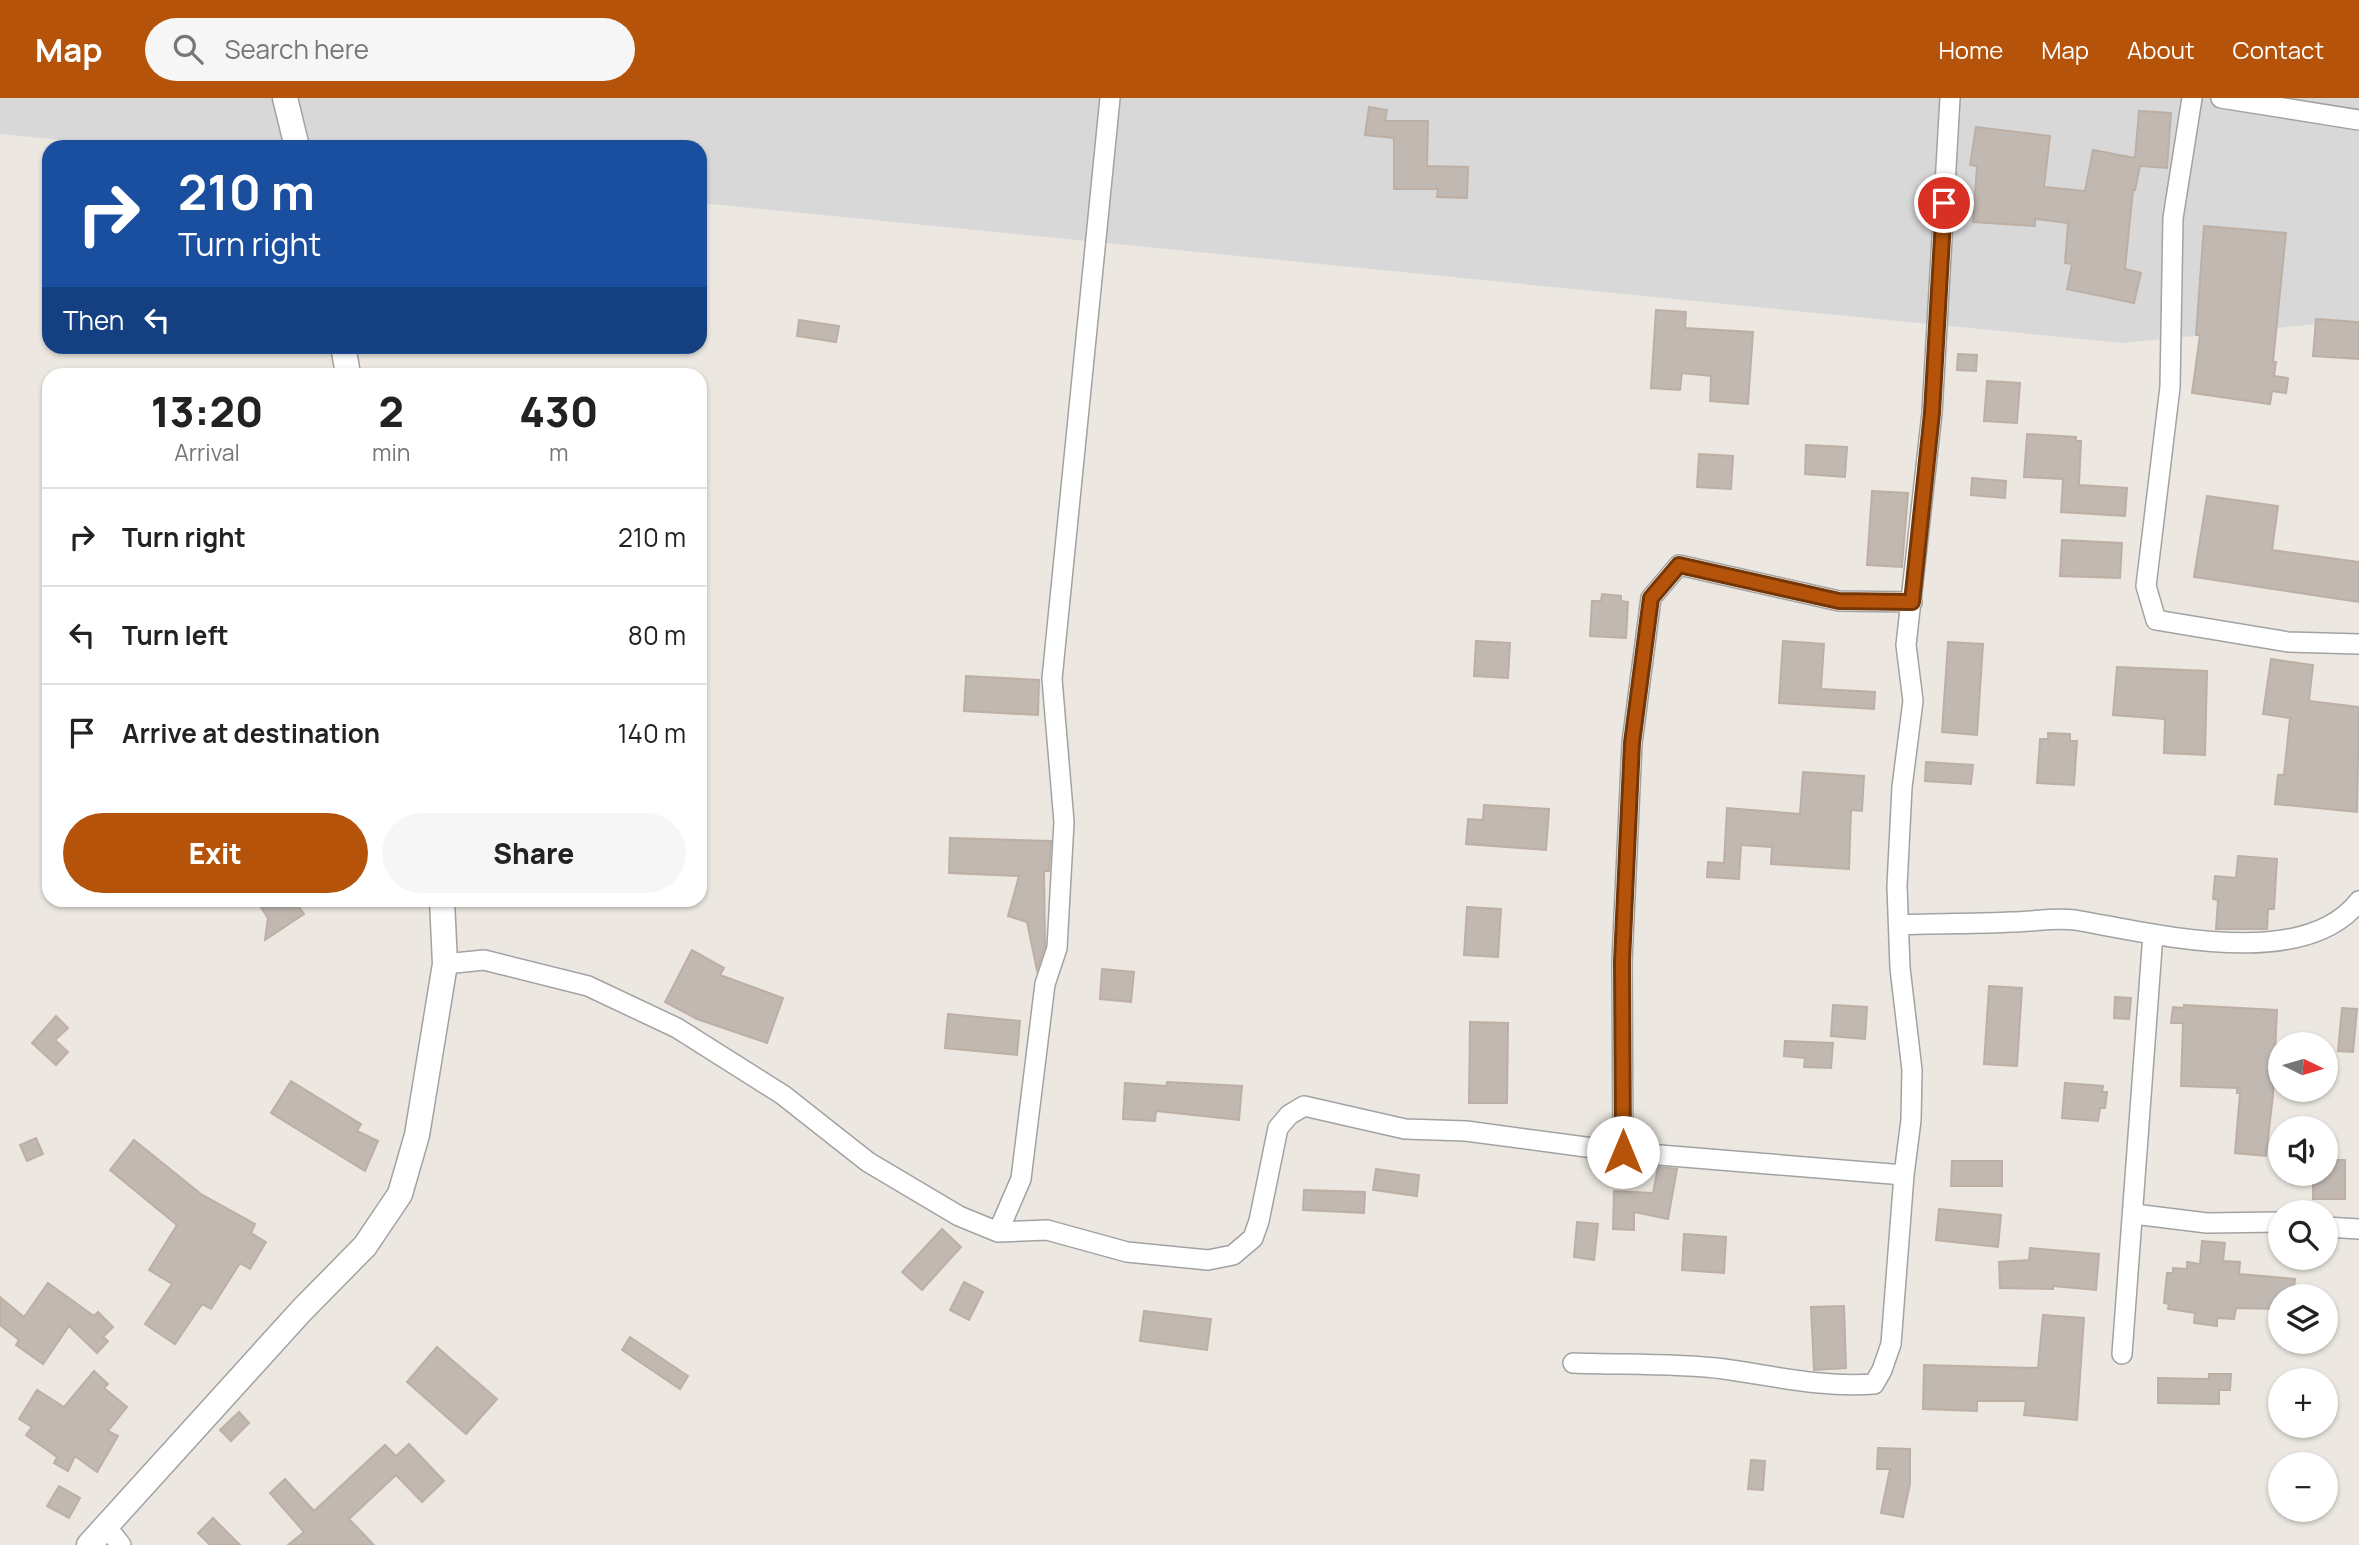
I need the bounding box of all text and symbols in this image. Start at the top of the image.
search box [145,18,635,81]
text: Map [35,27,103,72]
icon: search [169,30,207,68]
text: Search here [225,31,369,67]
text: Home [1938,33,2003,66]
text: Map [2041,33,2089,66]
text: About [2127,33,2195,66]
text: Contact [2233,33,2324,66]
text: 210 m [178,158,315,225]
icon: right [63,168,154,259]
pin [1914,173,1974,233]
icon: arrive [1925,184,1963,222]
text: Turn right [178,222,321,266]
icon: left [138,301,176,339]
text: Then [63,302,124,338]
text: 13:20 [151,382,263,440]
text: 2 [379,382,404,440]
text: 430 [519,382,598,440]
text: Arrival [174,436,240,468]
text: min [372,436,411,468]
text: m [549,436,569,468]
icon: right [63,518,101,556]
text: Turn right [122,519,246,555]
text: 210 m [618,519,686,555]
icon: left [63,616,101,654]
text: Turn left [122,617,229,653]
text: 80 m [628,617,686,653]
icon: arrive [63,714,101,752]
text: Arrive at destination [122,715,380,751]
text: 140 m [617,715,686,751]
button: Exit [63,813,368,893]
button: Share [382,813,686,893]
north arrow [2268,1032,2338,1102]
map controls [2268,1032,2338,1522]
position arrow [1586,1115,1660,1189]
button: sound [2268,1116,2338,1186]
button: search [2268,1200,2338,1270]
button: layers [2268,1284,2338,1354]
button: + [2268,1368,2338,1438]
button: − [2268,1452,2338,1522]

